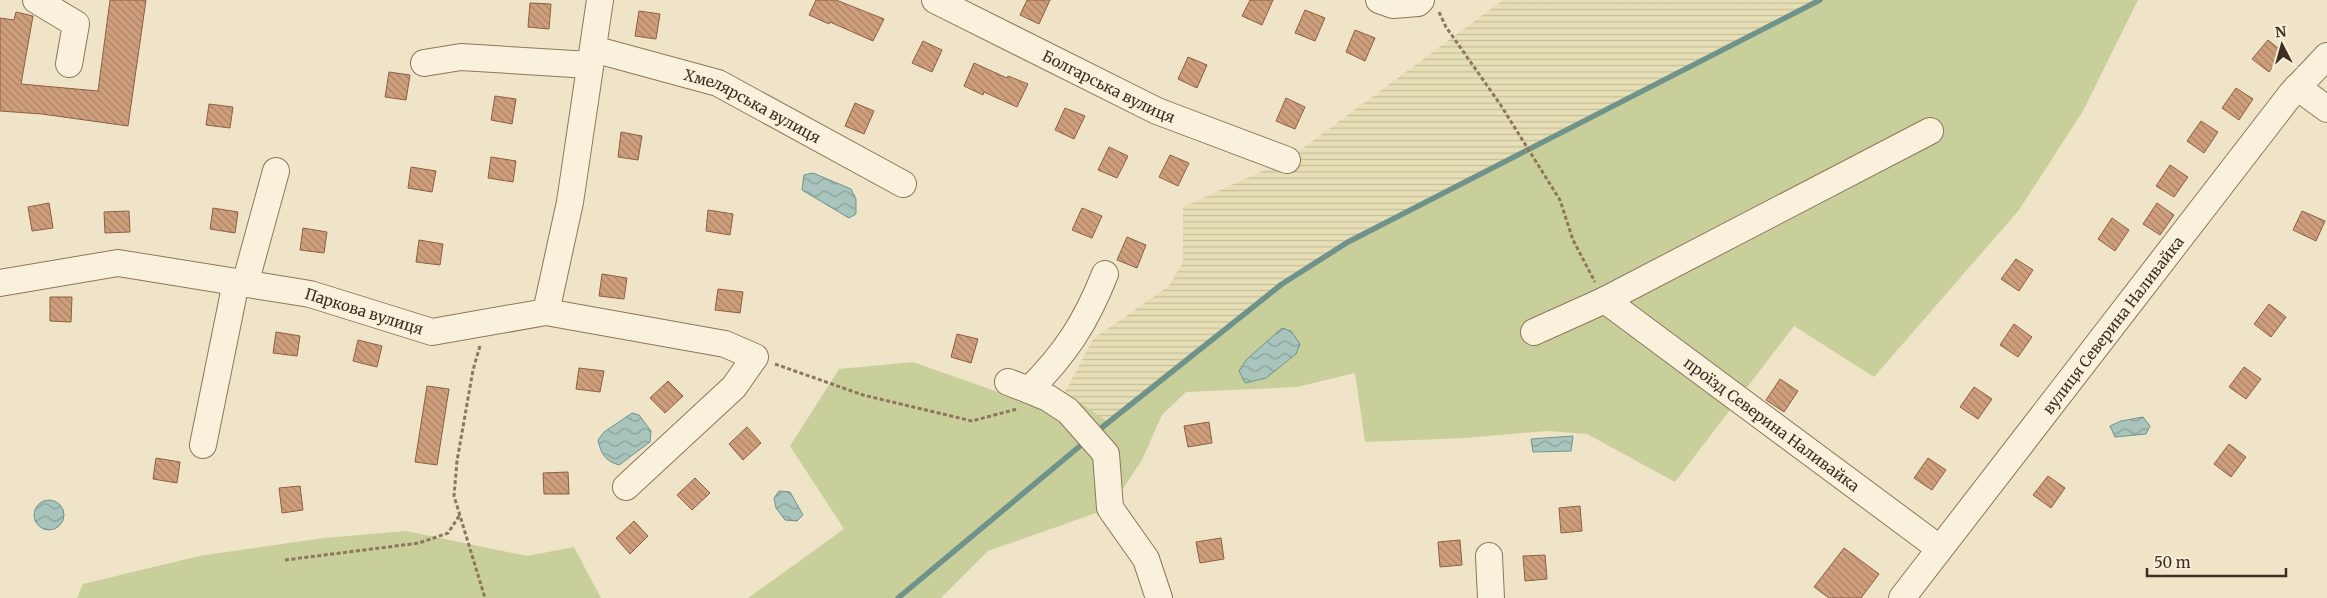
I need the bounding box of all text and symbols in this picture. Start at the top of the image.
north arrow [2257,20,2307,70]
text: N [2274,23,2287,42]
street label: Болгарська вулиця [1039,46,1178,126]
street label: Хмелярська вулиця [682,65,824,147]
street label: вулиця Северина Наливайка [2038,232,2187,418]
street label: Паркова вулиця [303,284,426,338]
street label: проїзд Северина Наливайка [1680,353,1864,495]
scale bar [2147,546,2286,578]
text: 50 m [2154,553,2191,572]

